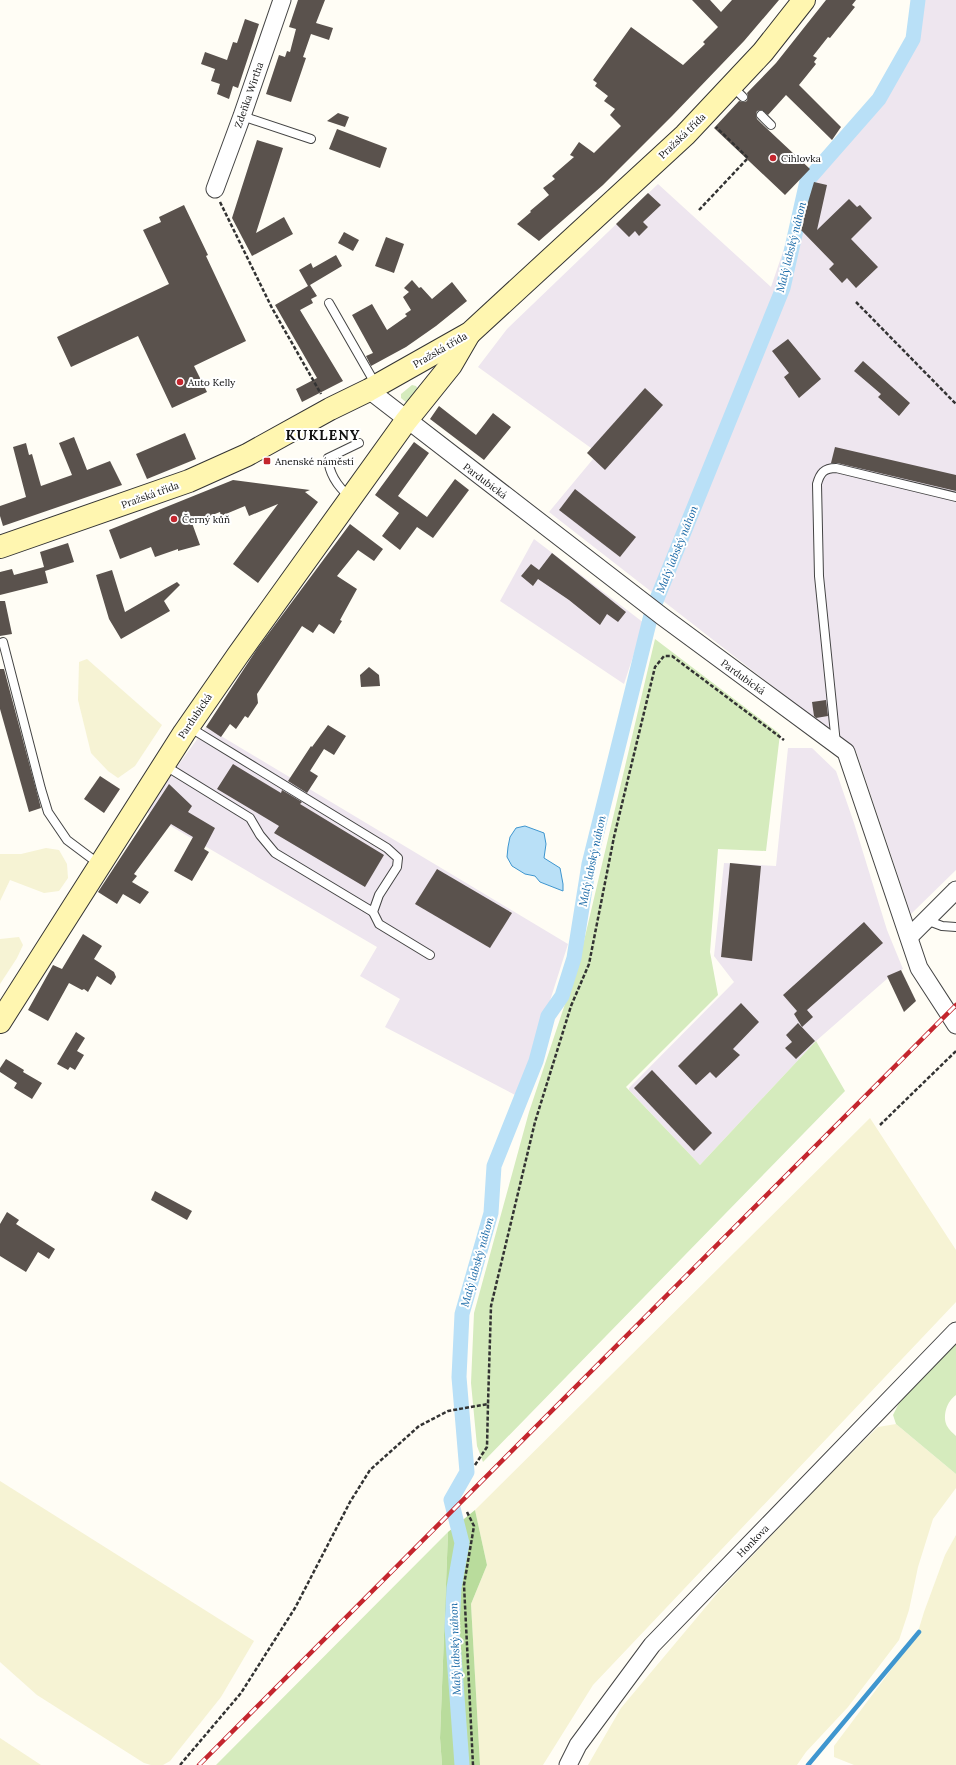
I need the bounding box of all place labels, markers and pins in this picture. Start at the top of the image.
place label: Cihlovka [781,152,821,165]
marker: Cihlovka [768,153,778,163]
place label: Auto Kelly [187,376,236,389]
marker: Auto Kelly [175,377,185,387]
place label: Anenské náměstí [274,455,354,468]
marker: Anenské náměstí [262,456,272,466]
place label: Černý kůň [182,513,230,526]
marker: Černý kůň [169,514,179,524]

